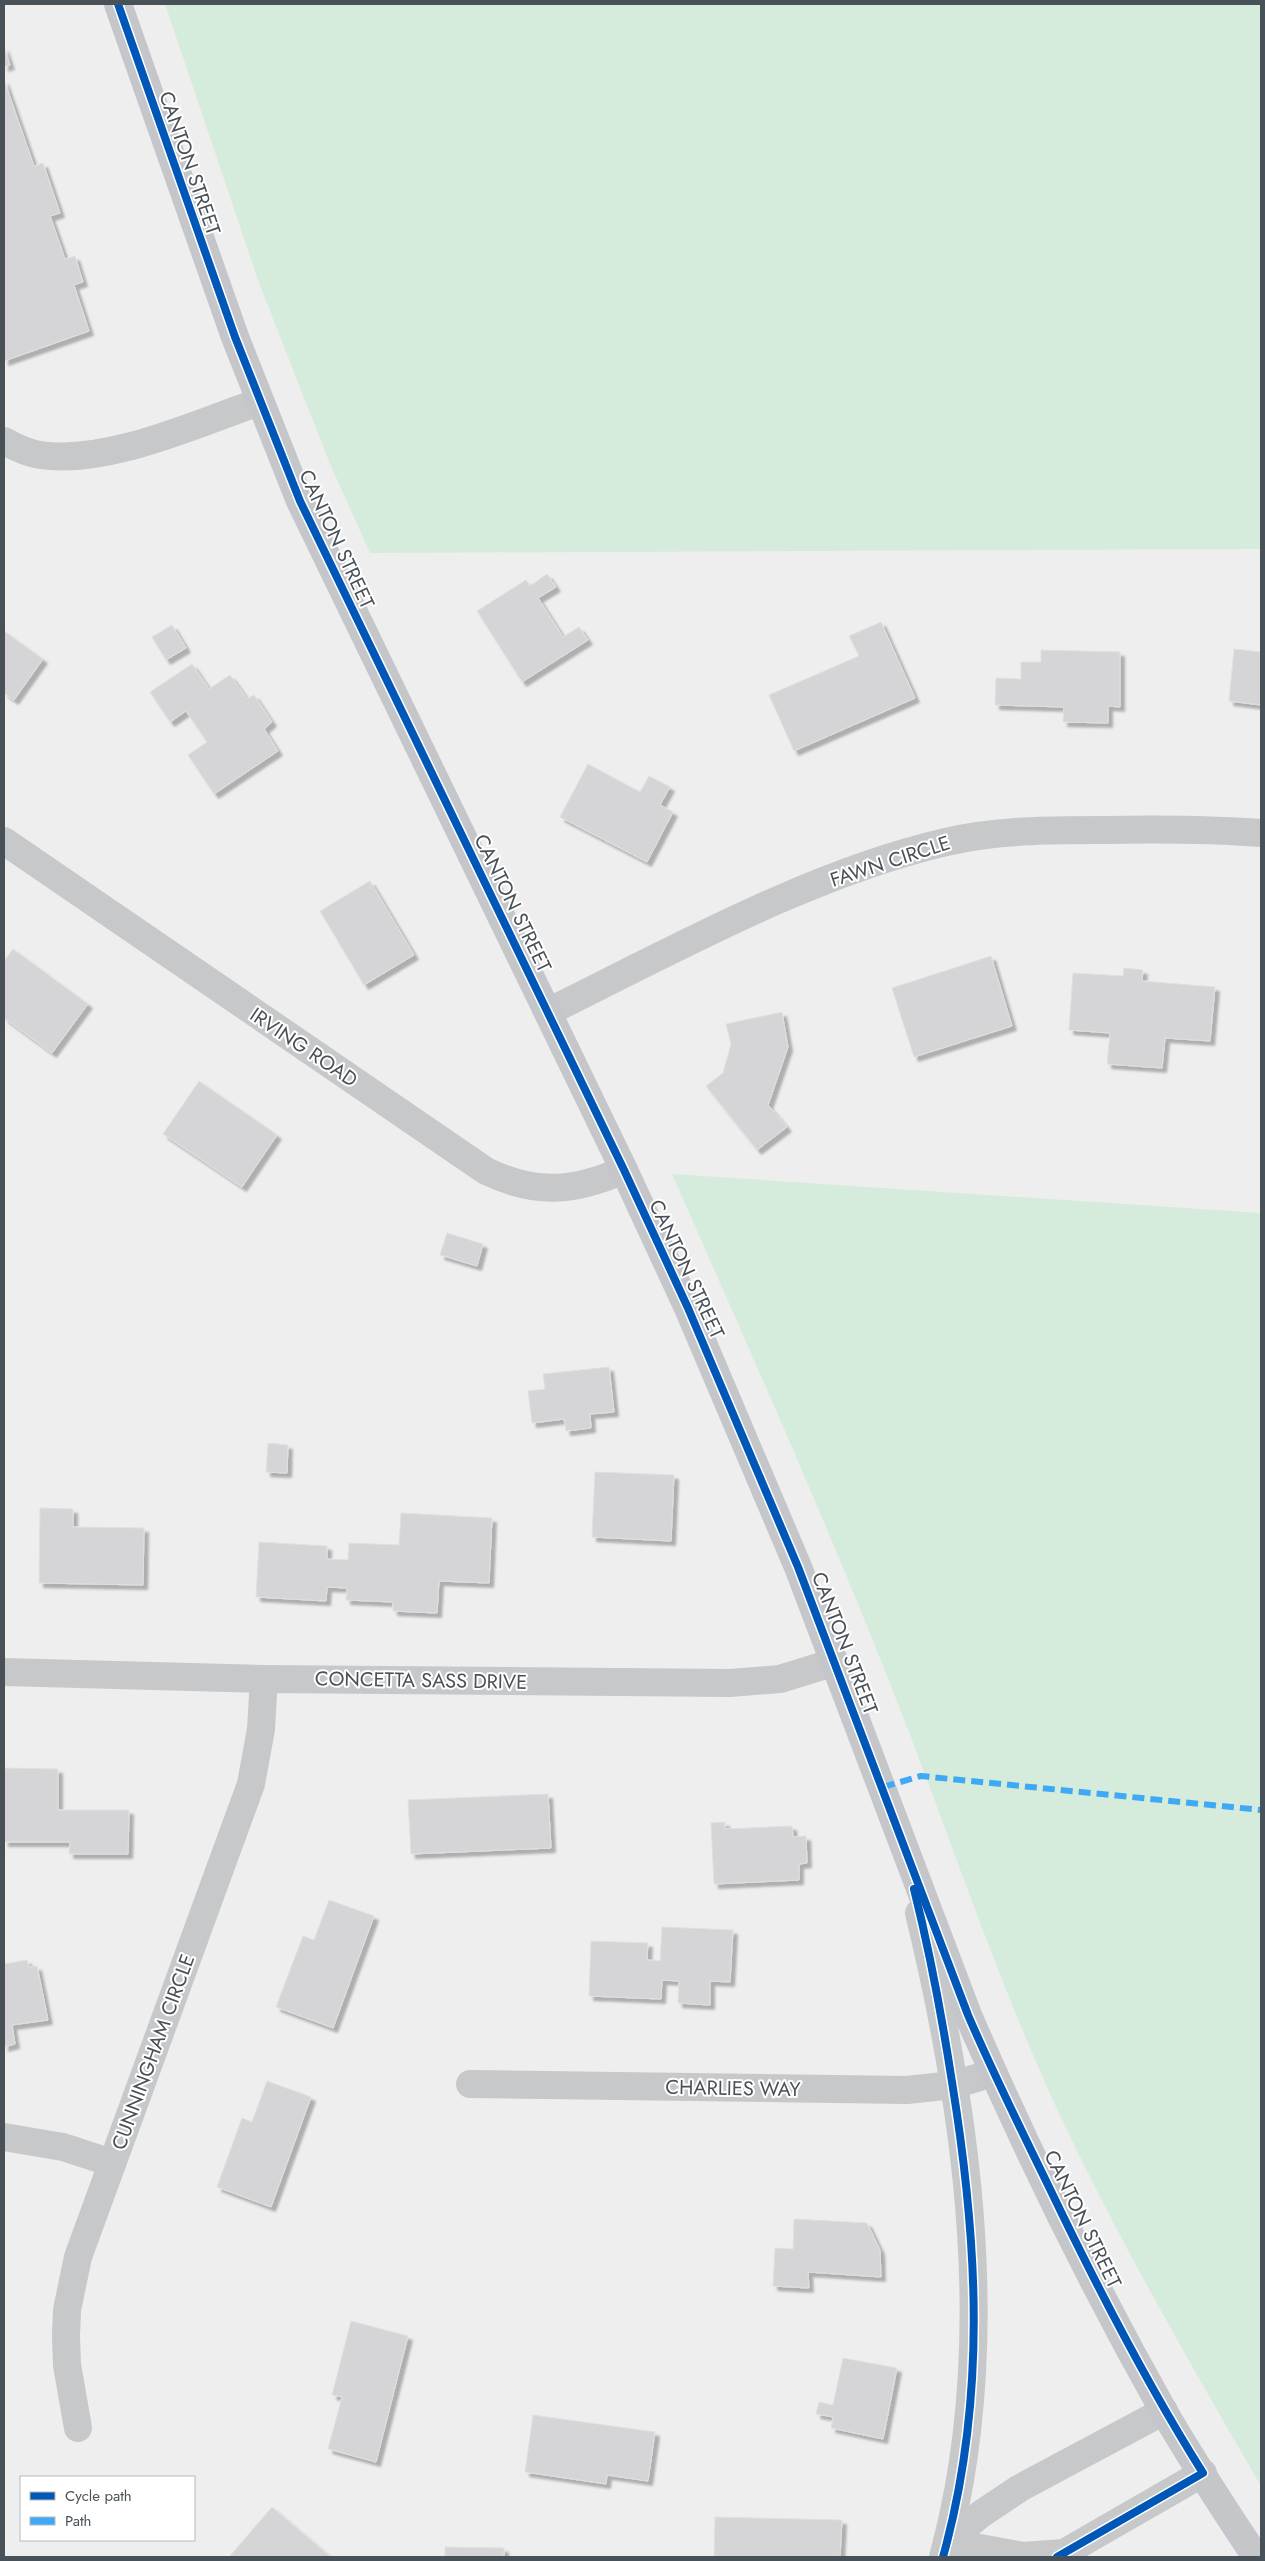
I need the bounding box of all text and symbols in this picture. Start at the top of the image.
street label: CANTON STREET [151,87,228,240]
street label: CANTON STREET [292,465,382,614]
street label: FAWN CIRCLE [826,828,954,895]
street label: CANTON STREET [467,829,559,978]
street label: IRVING ROAD [244,1001,363,1094]
street label: CANTON STREET [642,1195,732,1344]
street label: CANTON STREET [804,1568,885,1719]
street label: CONCETTA SASS DRIVE [315,1664,527,1697]
street label: CUNNINGHAM CIRCLE [105,1950,202,2154]
street label: CHARLIES WAY [665,2073,802,2104]
street label: CANTON STREET [1037,2145,1129,2294]
legend [20,2476,195,2541]
text: Cycle path [65,2485,132,2507]
text: Path [65,2510,91,2532]

